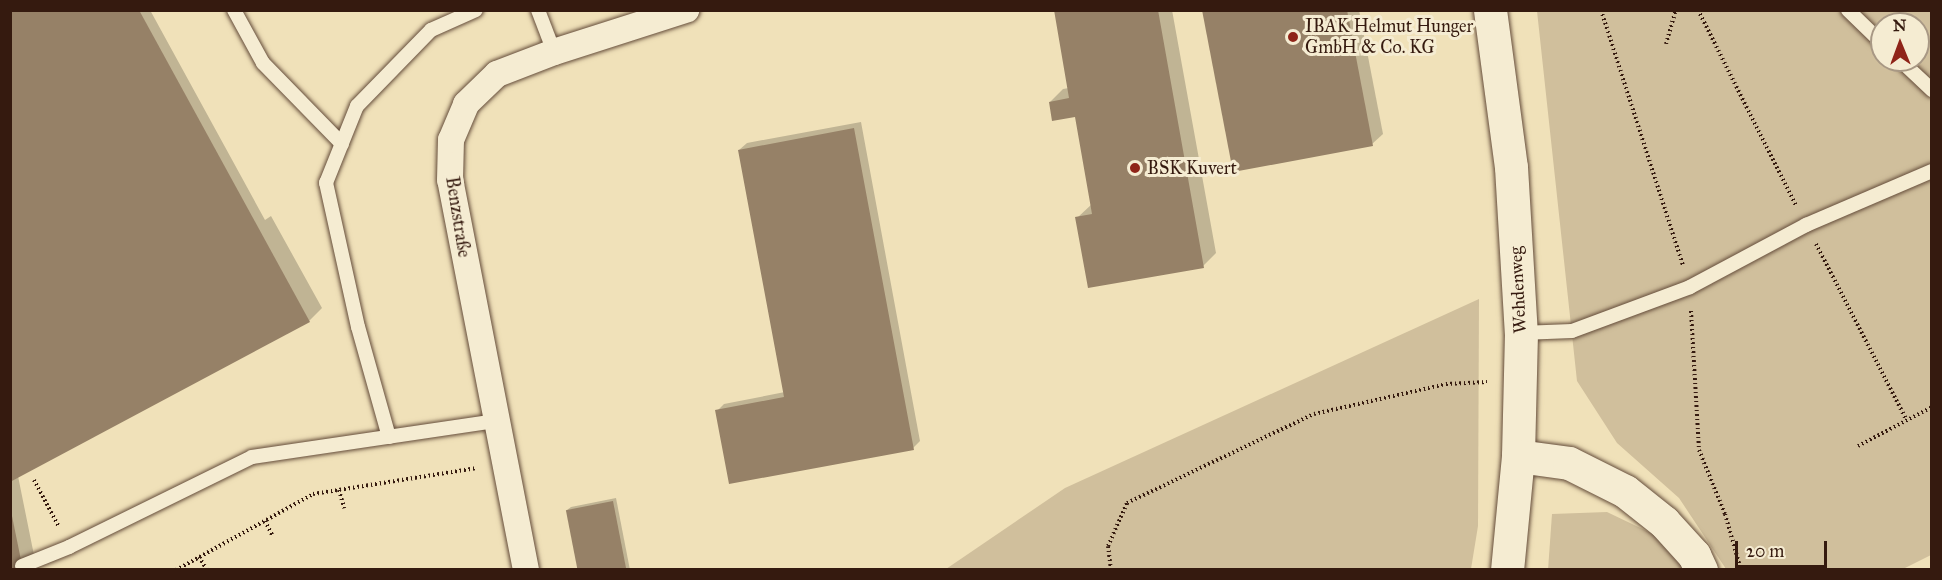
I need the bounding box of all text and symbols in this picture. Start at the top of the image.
north arrow [1870,12,1930,72]
place label: IBAK Helmut Hunger GmbH & Co. KG [1305,16,1473,58]
text: N [1893,16,1907,35]
marker: IBAK Helmut Hunger GmbH & Co. KG [1286,30,1300,44]
place label: BSK Kuvert [1147,157,1237,179]
marker: BSK Kuvert [1128,161,1142,175]
street label: Benzstraße [441,175,475,259]
street label: Wehdenweg [1505,246,1531,334]
scale bar [1738,529,1830,567]
text: 20 m [1746,540,1784,562]

